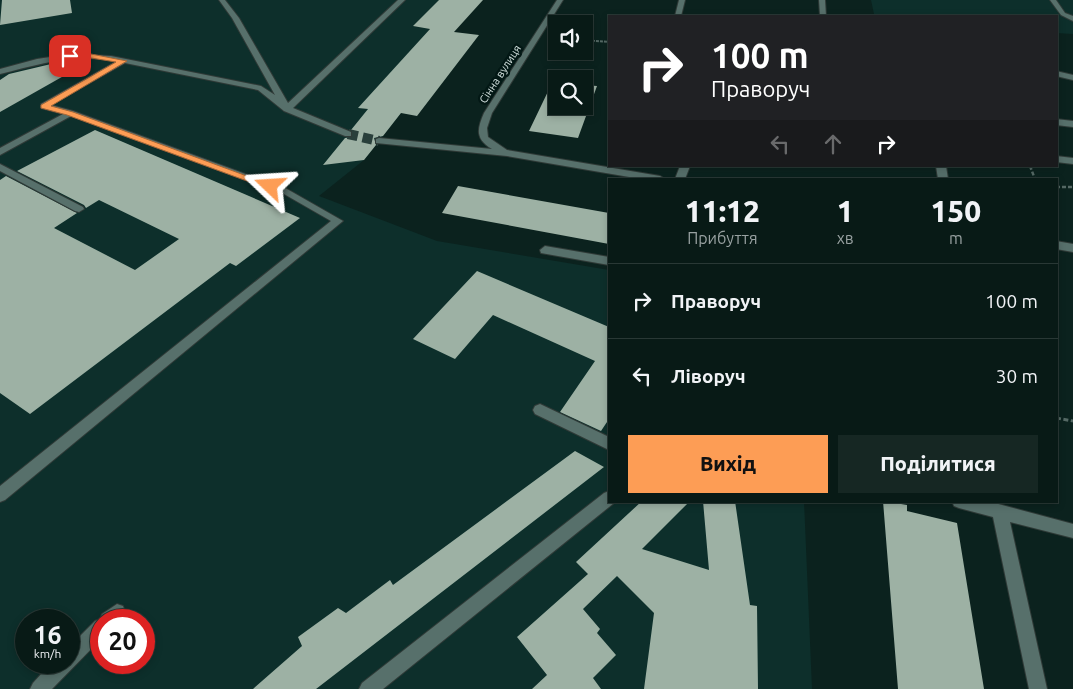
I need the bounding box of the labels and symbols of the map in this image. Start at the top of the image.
pin [49,35,91,77]
street label: Сінна вулиця [477,43,523,105]
position arrow [243,159,295,211]
speed limit sign: 20 [90,609,155,674]

